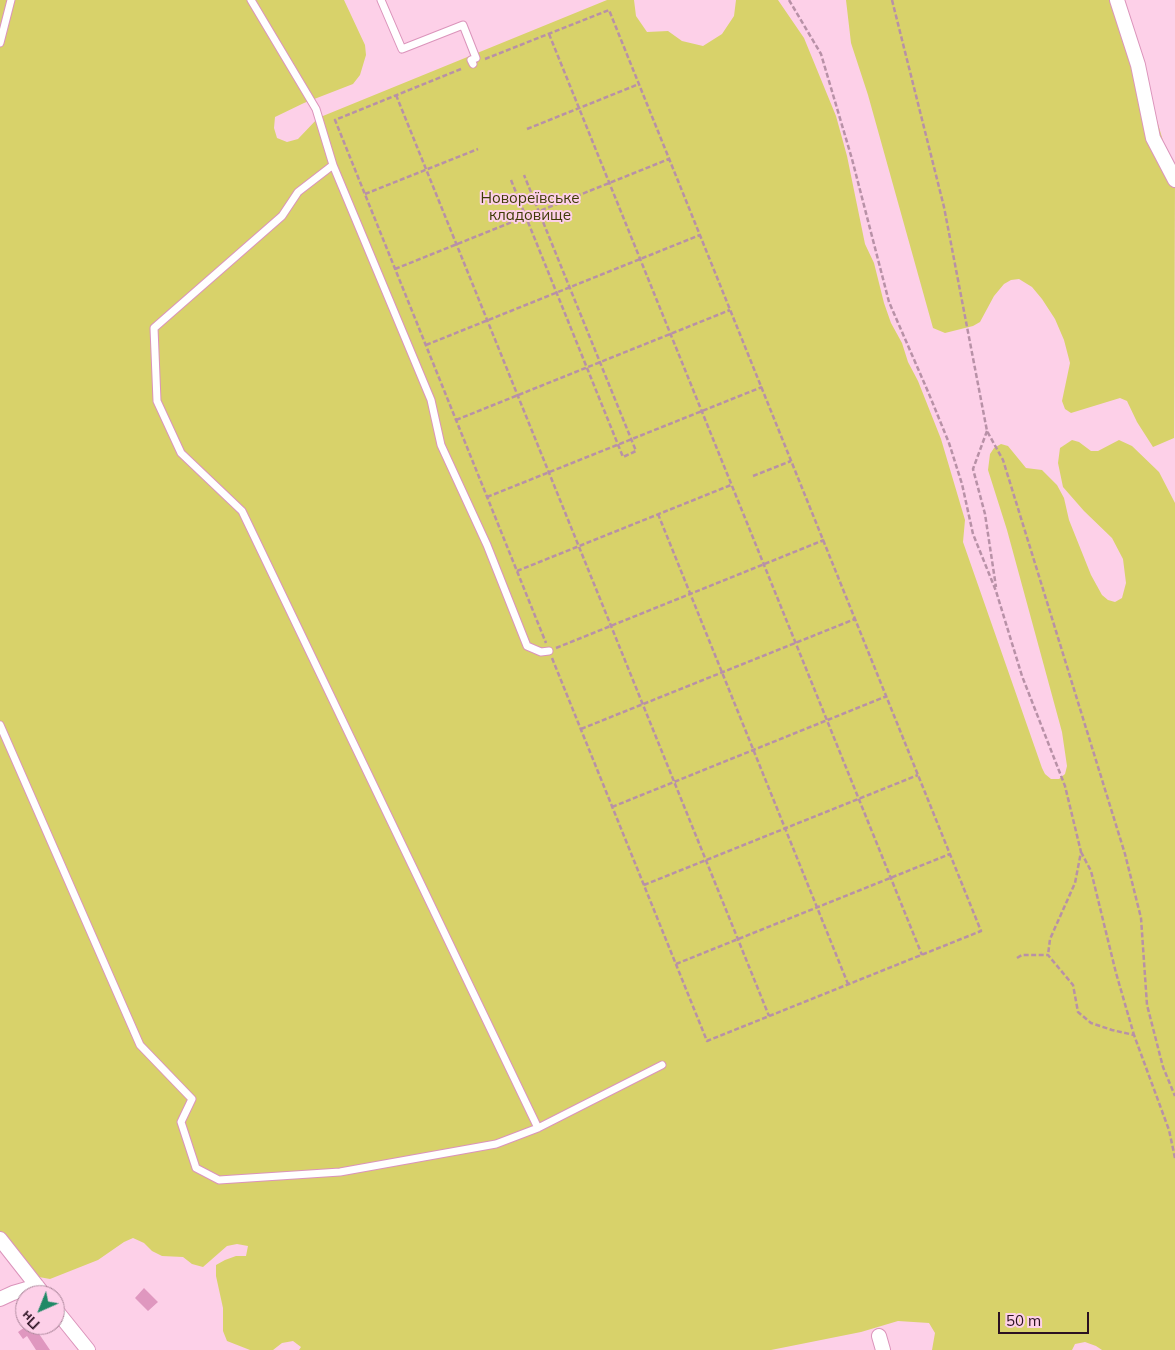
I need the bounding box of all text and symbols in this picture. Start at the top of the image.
park label: Новореївське кладовище [480,189,580,224]
north arrow [15,1285,65,1335]
scale bar [1000,1302,1091,1334]
text: Пн [17,1307,44,1333]
text: 50 m [1006,1311,1041,1330]

